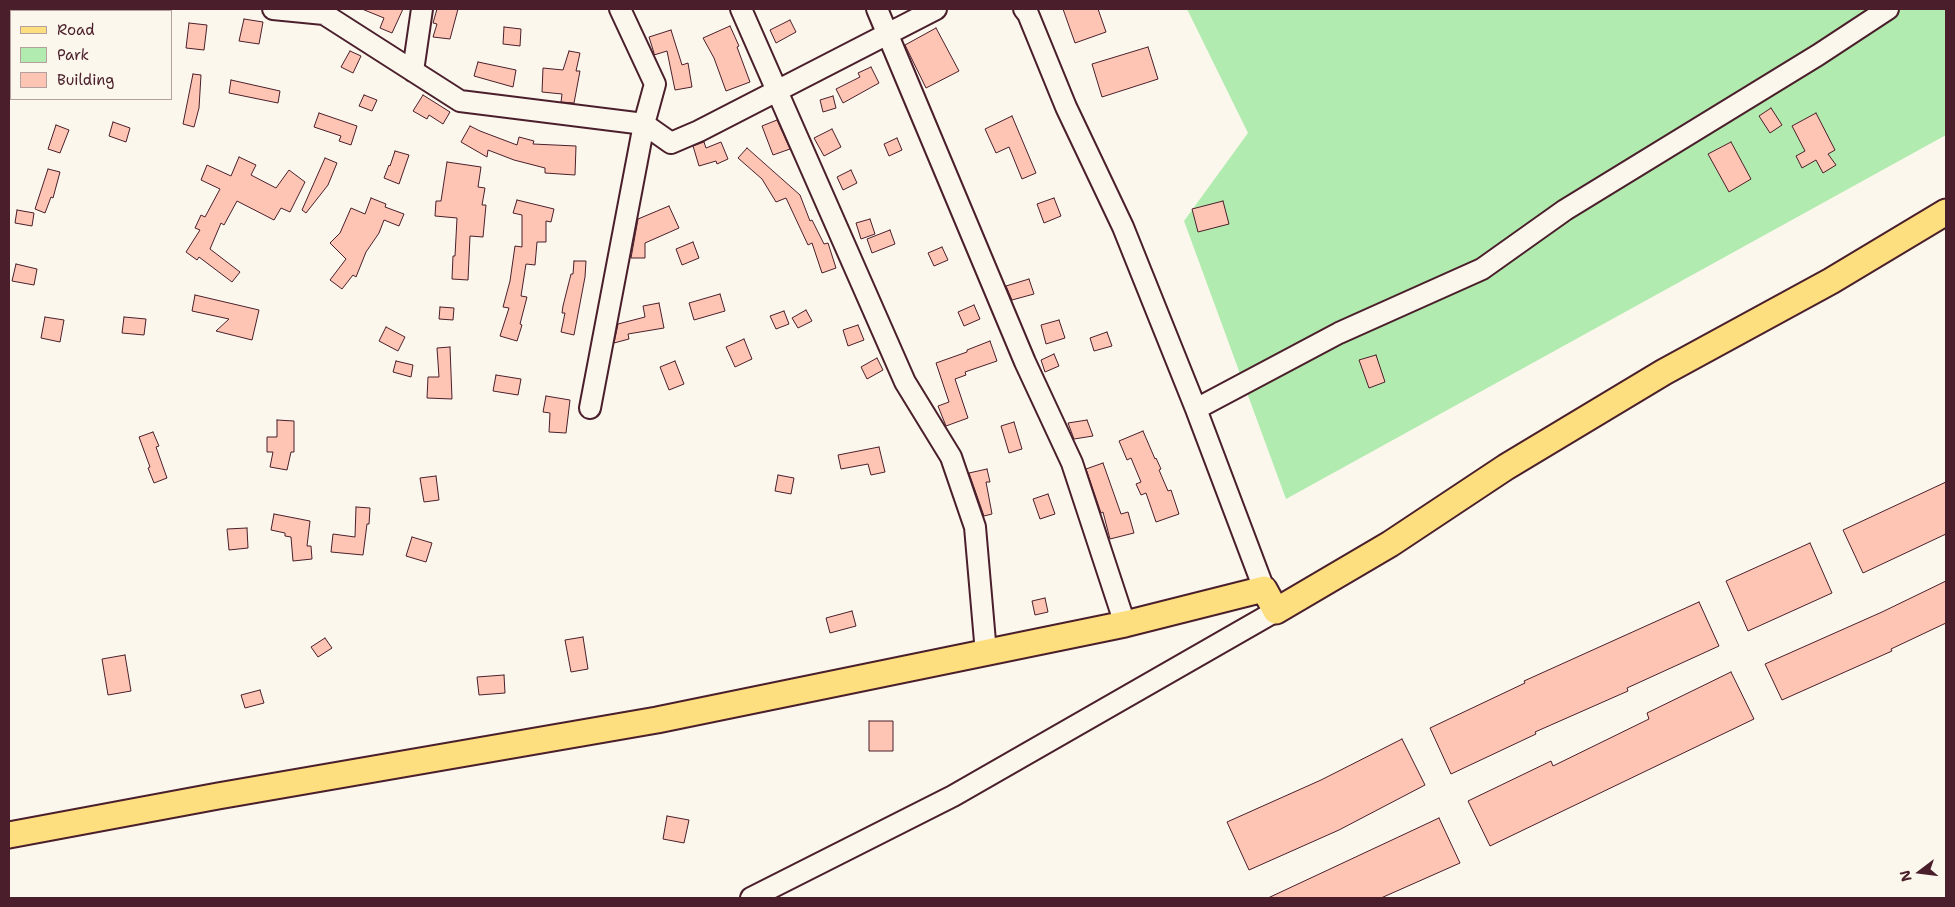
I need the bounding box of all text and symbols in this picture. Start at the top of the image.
legend [10,10,172,100]
text: Road [57,20,95,40]
text: Park [57,45,89,65]
text: Building [57,70,114,90]
north arrow [1895,847,1945,897]
text: N [1895,868,1916,884]

